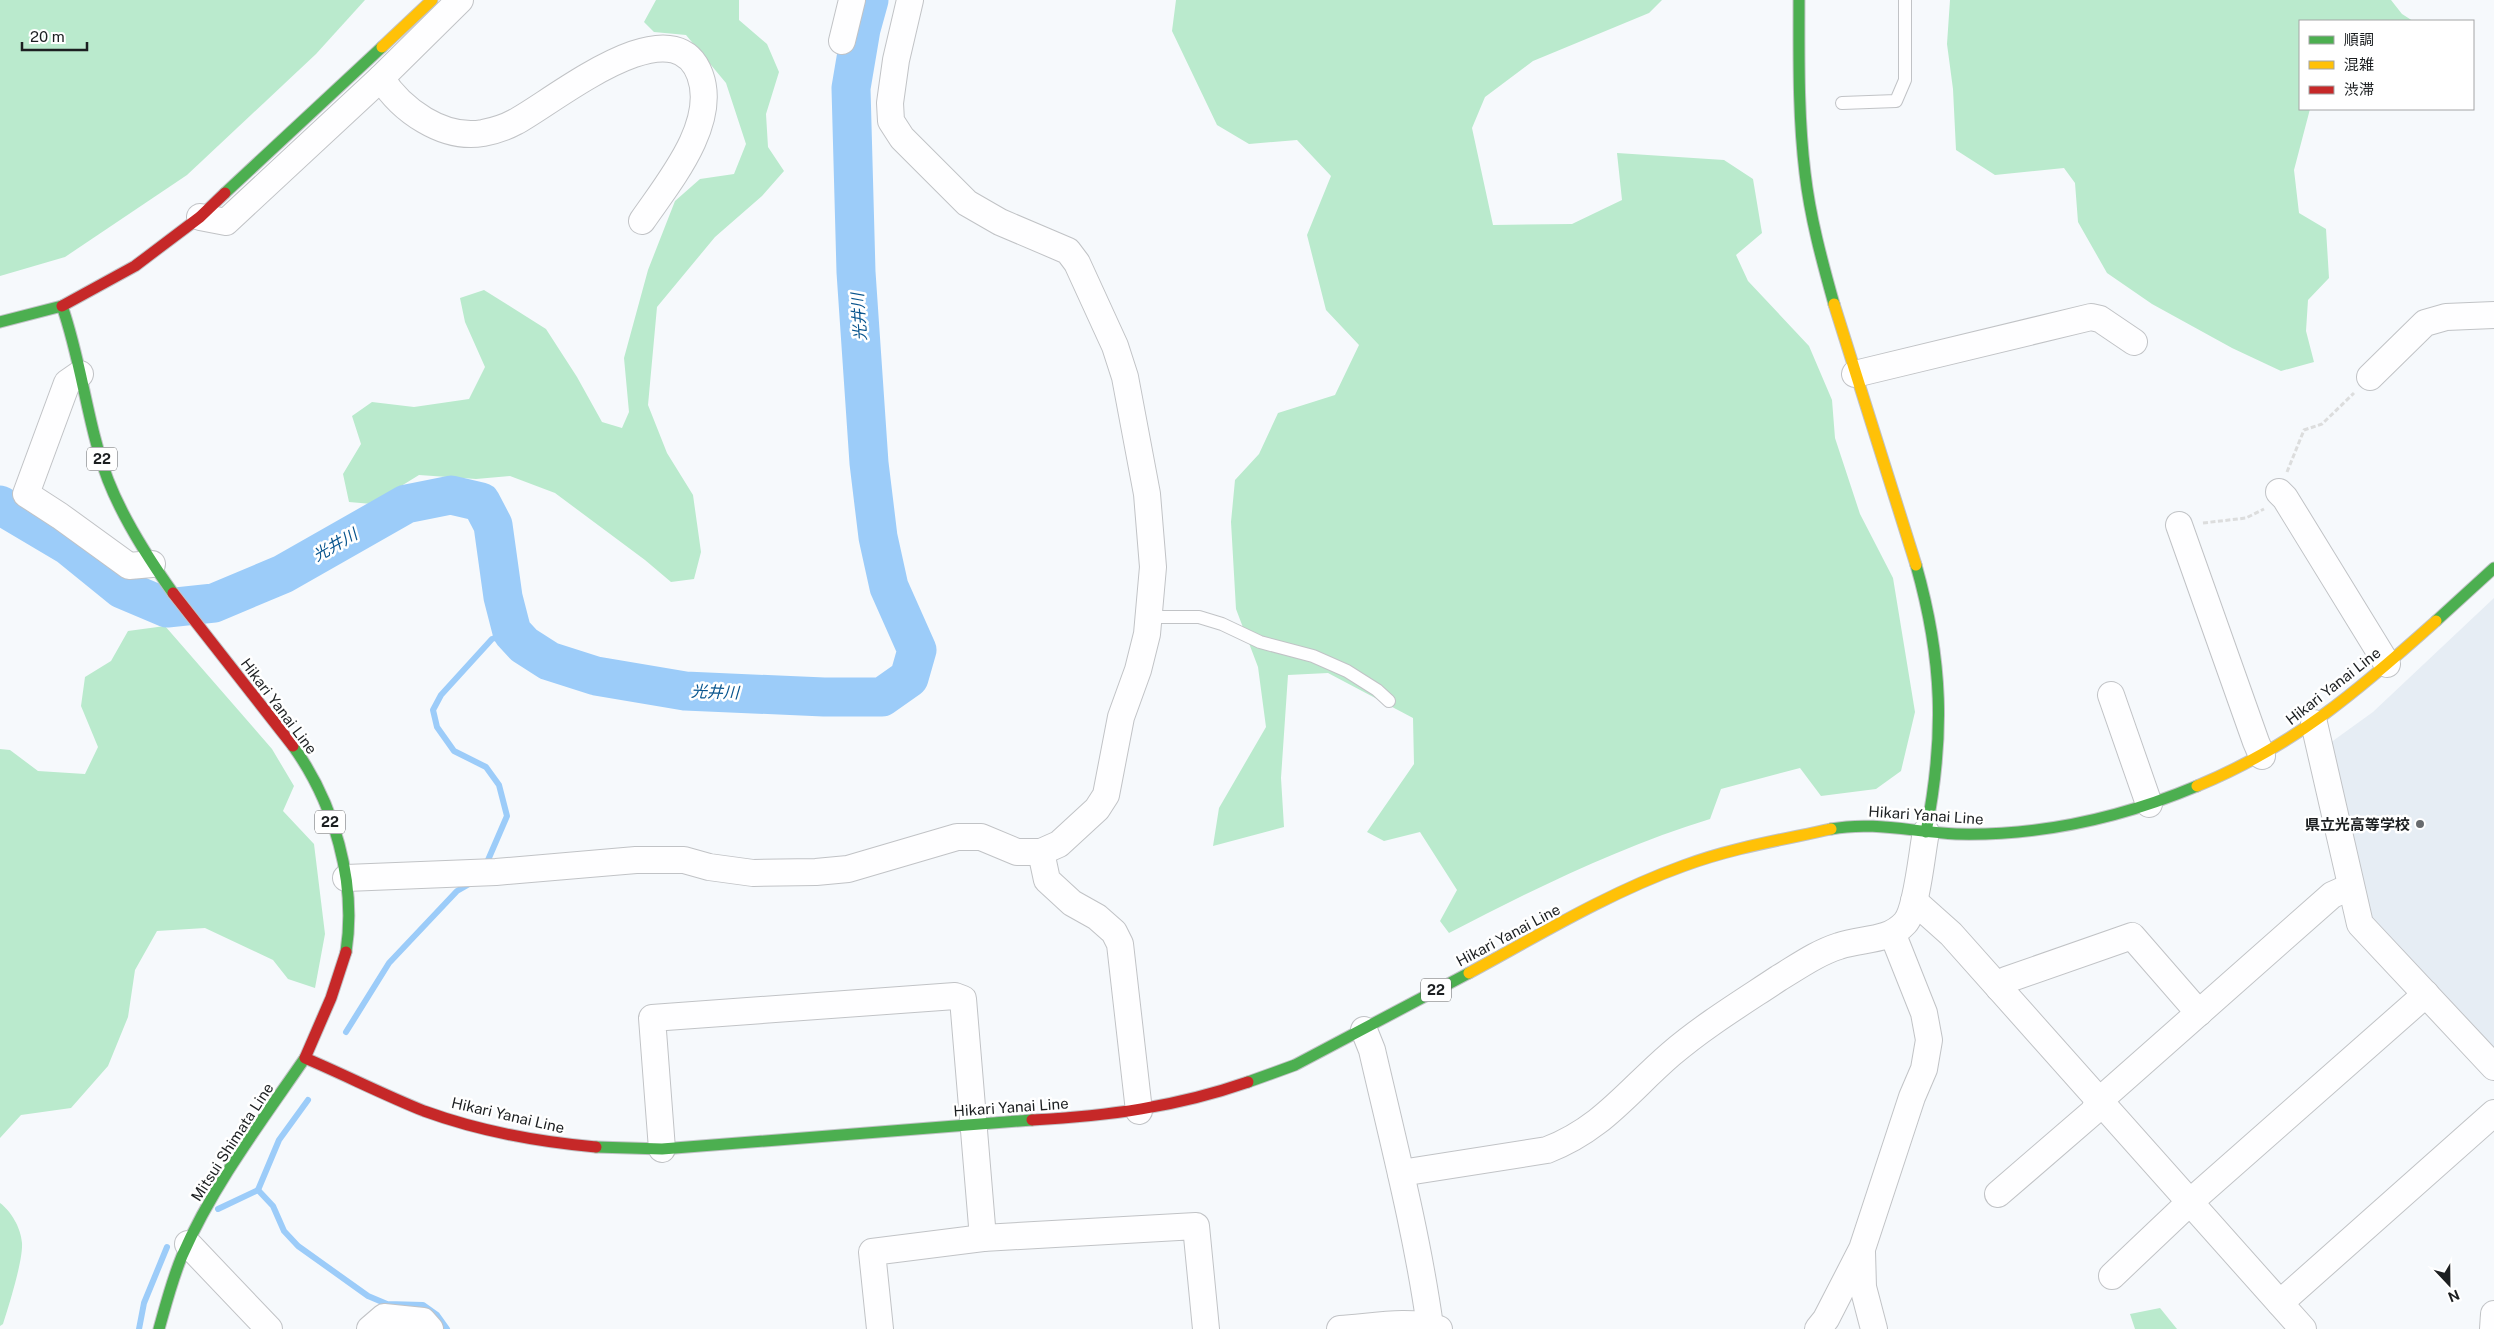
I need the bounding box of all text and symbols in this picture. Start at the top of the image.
scale bar [22,20,88,52]
legend [2299,20,2474,110]
text: 20 m [30,28,65,45]
text: 順調 [2344,31,2374,48]
text: 混雑 [2344,56,2374,73]
text: 渋滞 [2344,81,2374,98]
water label: 光井川 [848,290,870,342]
road number: 22 [87,448,117,470]
water label: 光井川 [309,524,362,565]
street label: Hikari Yanai Line [2282,644,2384,728]
street label: Hikari Yanai Line [237,655,321,757]
water label: 光井川 [691,682,741,702]
street label: Hikari Yanai Line [1868,802,1984,828]
road number: 22 [315,810,345,834]
place label: 県立光高等学校 [2305,816,2410,833]
marker: 県立光高等学校 [2414,818,2426,830]
street label: Hikari Yanai Line [1453,900,1563,970]
road number: 22 [1421,978,1451,1002]
street label: Mitsui Shimata Line [187,1080,277,1204]
street label: Hikari Yanai Line [450,1094,566,1136]
street label: Hikari Yanai Line [953,1094,1069,1120]
north arrow [2424,1259,2474,1309]
text: N [2446,1287,2462,1306]

